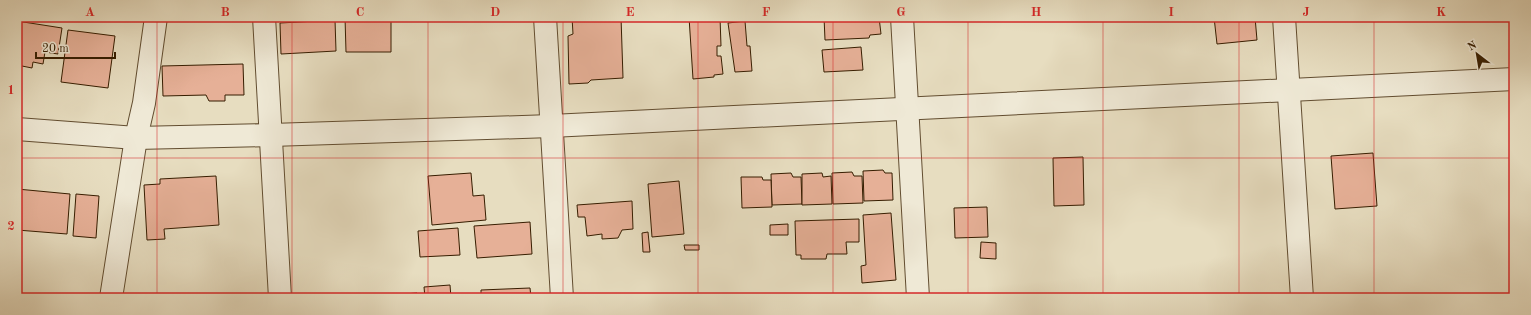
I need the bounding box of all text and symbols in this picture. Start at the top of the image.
text: A [85,6,95,19]
text: B [220,6,230,19]
text: C [356,6,364,19]
text: D [490,6,500,19]
text: E [626,6,635,19]
text: F [762,6,771,19]
text: G [896,6,906,19]
text: H [1031,6,1042,19]
text: I [1168,6,1174,19]
text: J [1302,6,1310,19]
text: K [1436,6,1446,19]
scale bar [36,34,115,60]
north arrow [1457,34,1497,74]
text: N [1466,40,1480,54]
text: 20 m [42,43,69,55]
text: 1 [7,84,15,97]
text: 2 [7,220,15,233]

